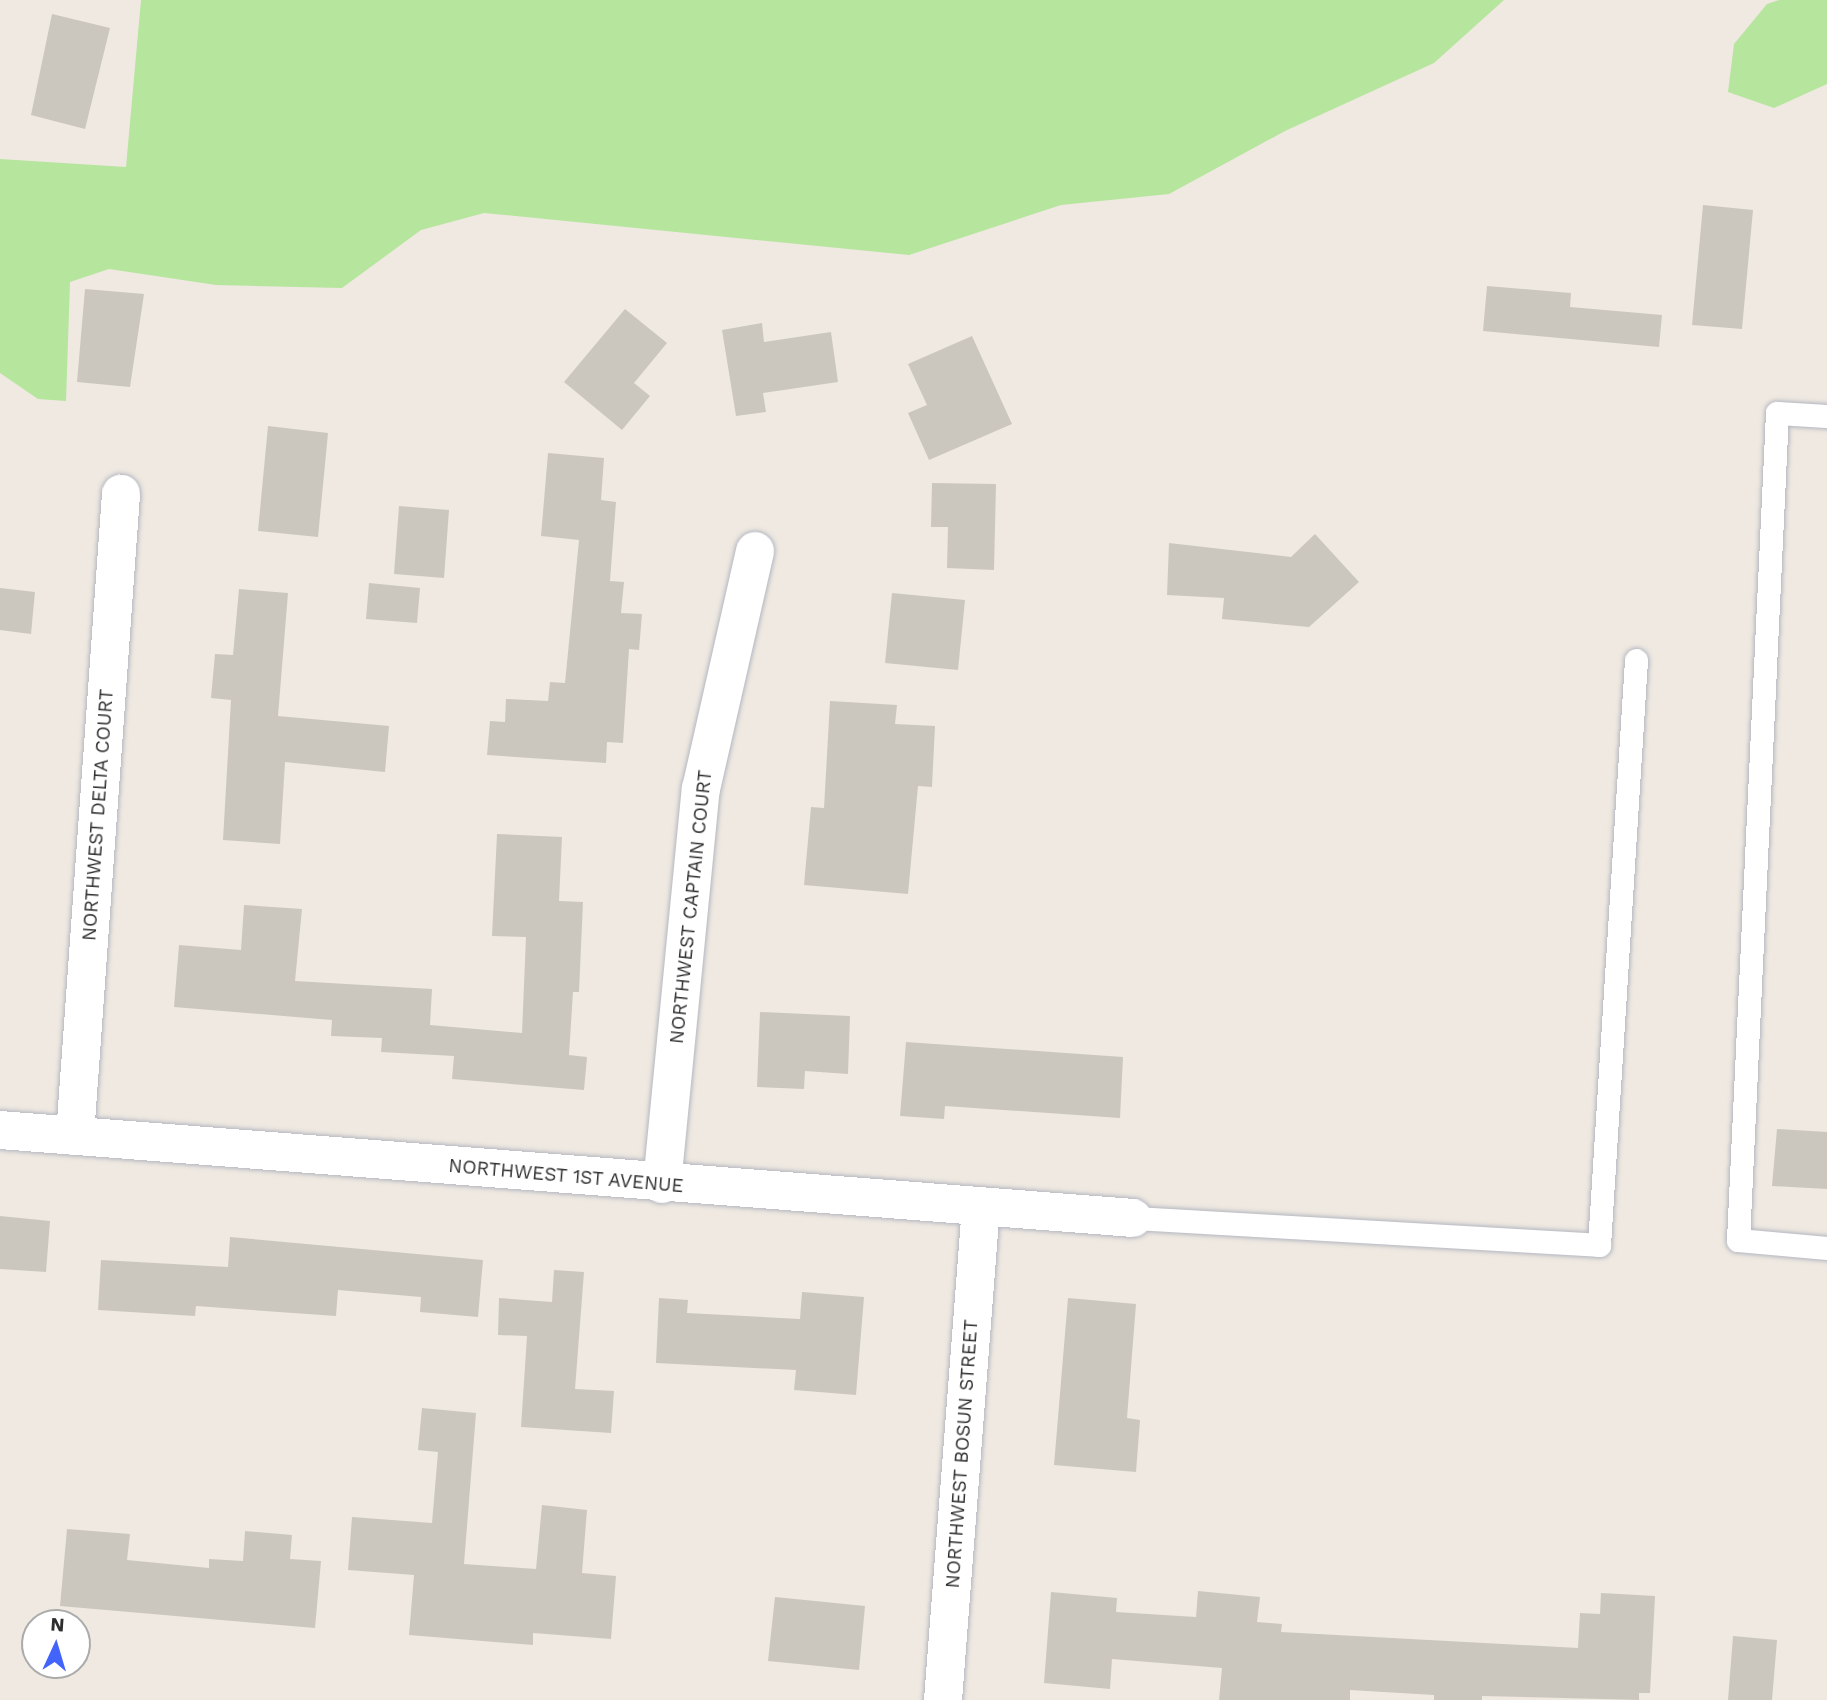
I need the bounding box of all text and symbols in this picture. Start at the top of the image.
street label: NORTHWEST DELTA COURT [78,688,118,942]
street label: NORTHWEST CAPTAIN COURT [665,769,717,1045]
street label: NORTHWEST 1ST AVENUE [446,1154,686,1198]
street label: NORTHWEST BOSUN STREET [941,1319,983,1589]
north arrow [21,1609,91,1679]
text: N [50,1613,65,1637]

